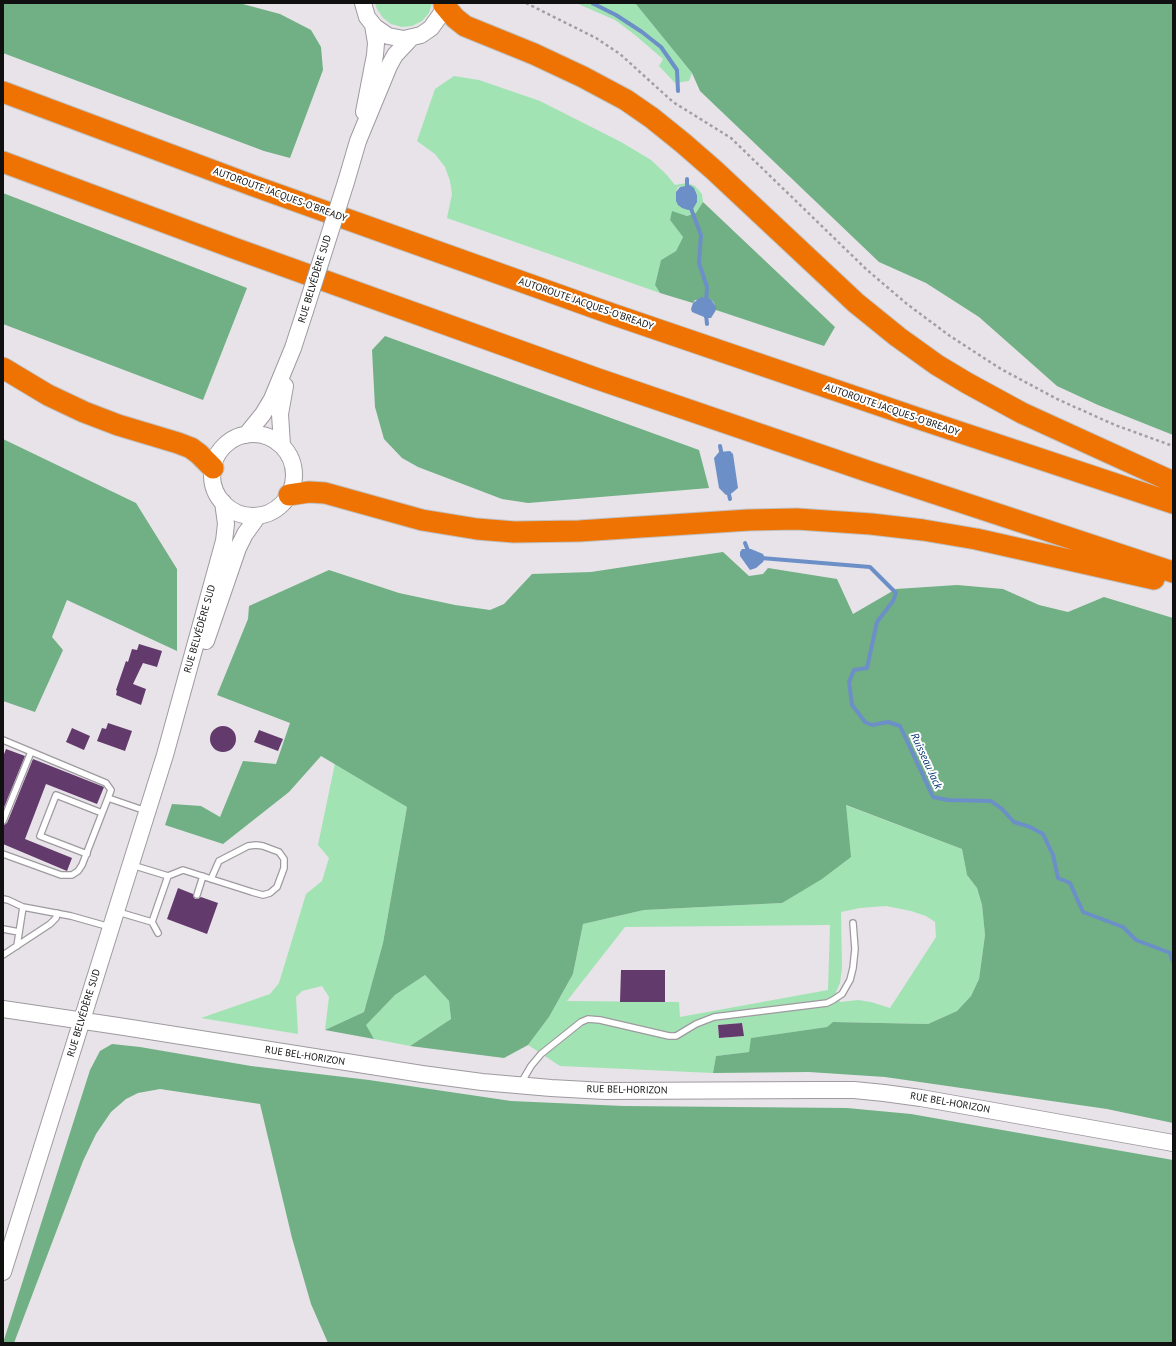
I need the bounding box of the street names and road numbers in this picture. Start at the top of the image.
street label: AUTOROUTE JACQUES-O'BREADY [211,165,349,225]
street label: RUE BELVÉDÈRE SUD [296,234,334,324]
street label: AUTOROUTE JACQUES-O'BREADY [517,275,655,333]
street label: AUTOROUTE JACQUES-O'BREADY [823,381,961,439]
street label: RUE BELVÉDÈRE SUD [182,584,218,674]
street label: RUE BELVÉDÈRE SUD [65,968,103,1058]
street label: RUE BEL-HORIZON [264,1044,346,1068]
street label: RUE BEL-HORIZON [586,1083,668,1097]
street label: RUE BEL-HORIZON [909,1090,991,1116]

